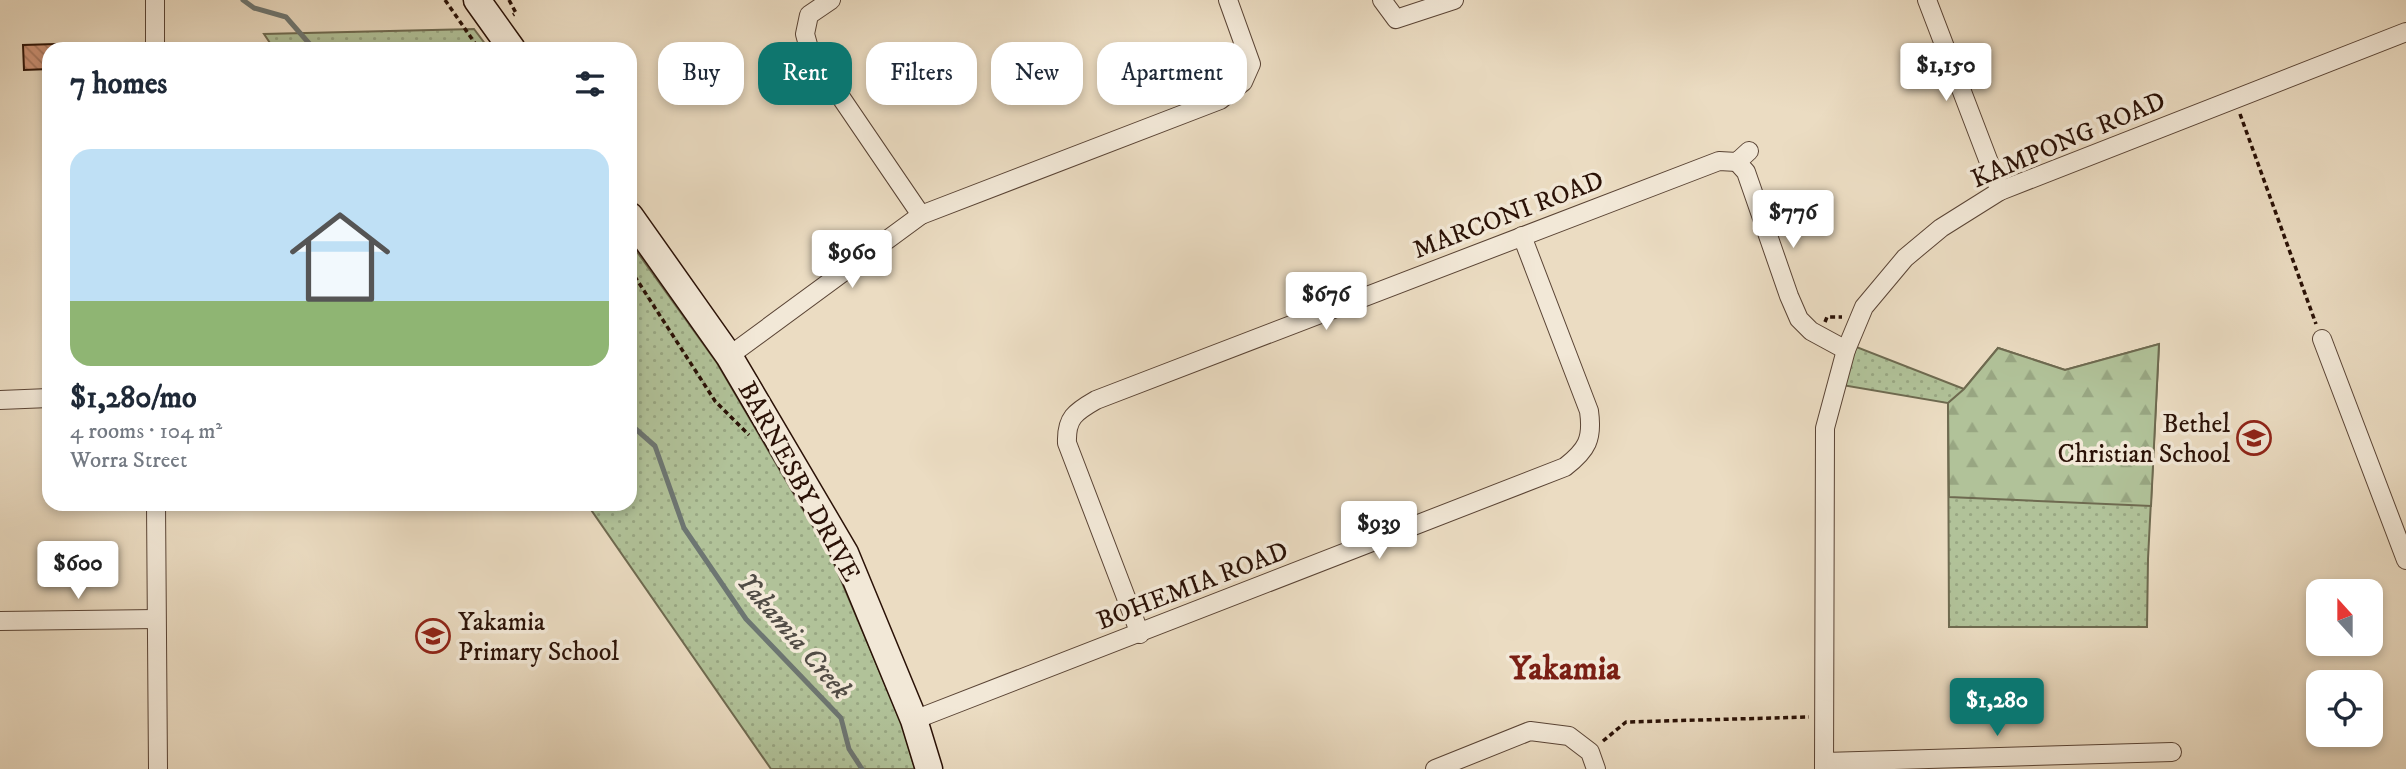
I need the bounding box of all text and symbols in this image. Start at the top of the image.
chip: Buy [658,42,744,105]
chip: Rent [758,42,852,105]
chip: Filters [866,42,977,105]
chip: New [991,42,1083,105]
chip: Apartment [1097,42,1247,105]
pin: $1,150 [1889,43,2003,103]
text: $1,150 [1916,51,1976,80]
icon: filters [571,65,609,103]
text: 7 homes [70,66,167,103]
street label: KAMPONG ROAD [1966,85,2171,196]
street label: MARCONI ROAD [1408,164,1609,267]
pin: $776 [1752,190,1834,250]
icon: home [277,194,403,320]
text: $776 [1769,198,1817,227]
pin: $960 [811,230,893,290]
text: $960 [828,238,876,267]
pin: $676 [1285,272,1367,332]
text: $676 [1302,280,1350,309]
street label: BARNESBY DRIVE [730,376,867,588]
text: $1,280/mo [70,380,197,417]
place label: Bethel Christian School [2057,408,2230,471]
text: 4 rooms · 104 m² [70,417,222,446]
school or university icon: Bethel Christian School [2235,419,2273,457]
text: Worra Street [70,446,187,475]
pin: $939 [1338,502,1420,561]
text: $939 [1357,509,1401,538]
street label: BOHEMIA ROAD [1092,535,1293,638]
pin: $600 [37,542,119,601]
text: $600 [53,549,103,578]
water label: Yakamia Creek [729,565,859,707]
north arrow [2306,579,2384,656]
map controls [2306,579,2383,747]
place label: Yakamia Primary School [458,606,619,669]
school or university icon: Yakamia Primary School [414,617,452,655]
district label: Yakamia [1509,649,1621,690]
button: locate [2306,670,2383,747]
pin: $1,280 [1940,678,2054,738]
text: $1,280 [1966,686,2028,715]

